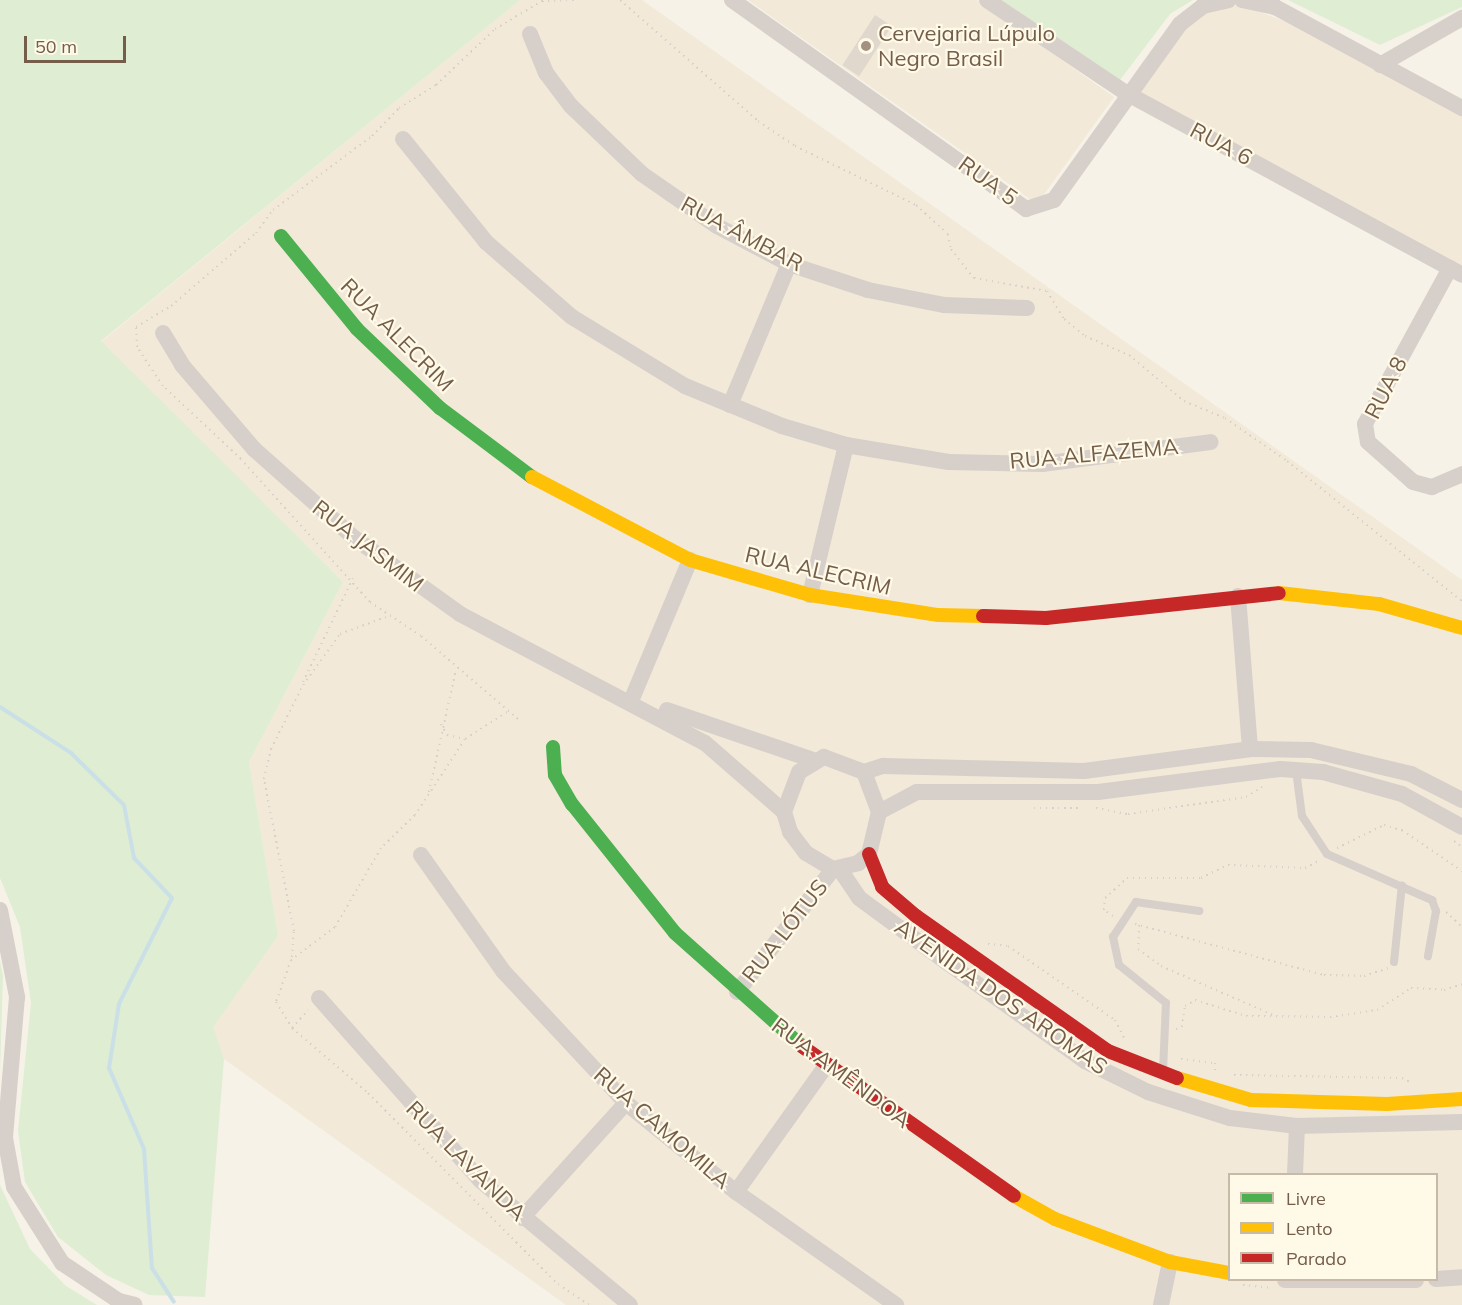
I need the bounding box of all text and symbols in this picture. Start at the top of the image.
place label: Cervejaria Lúpulo Negro Brasil [878,20,1055,72]
scale bar [27,24,129,62]
text: 50 m [35,35,77,58]
marker: Cervejaria Lúpulo Negro Brasil [859,39,873,53]
street label: RUA 6 [1186,117,1256,171]
street label: RUA 5 [953,151,1023,211]
street label: RUA ÂMBAR [677,191,807,277]
street label: RUA ALECRIM [335,273,459,397]
street label: RUA 8 [1359,352,1413,424]
street label: RUA ALFAZEMA [1008,433,1180,475]
street label: RUA JASMIM [307,495,429,597]
street label: RUA ALECRIM [742,541,894,601]
street label: RUA LÓTUS [737,874,833,988]
street label: AVENIDA DOS AROMAS [890,914,1112,1080]
street label: RUA AMÊNDOA [766,1012,916,1134]
street label: RUA CAMOMILA [588,1062,736,1194]
street label: RUA LAVANDA [401,1096,531,1226]
legend [1228,1173,1438,1281]
text: Livre [1286,1187,1326,1210]
text: Lento [1286,1217,1333,1240]
text: Parado [1286,1247,1346,1270]

